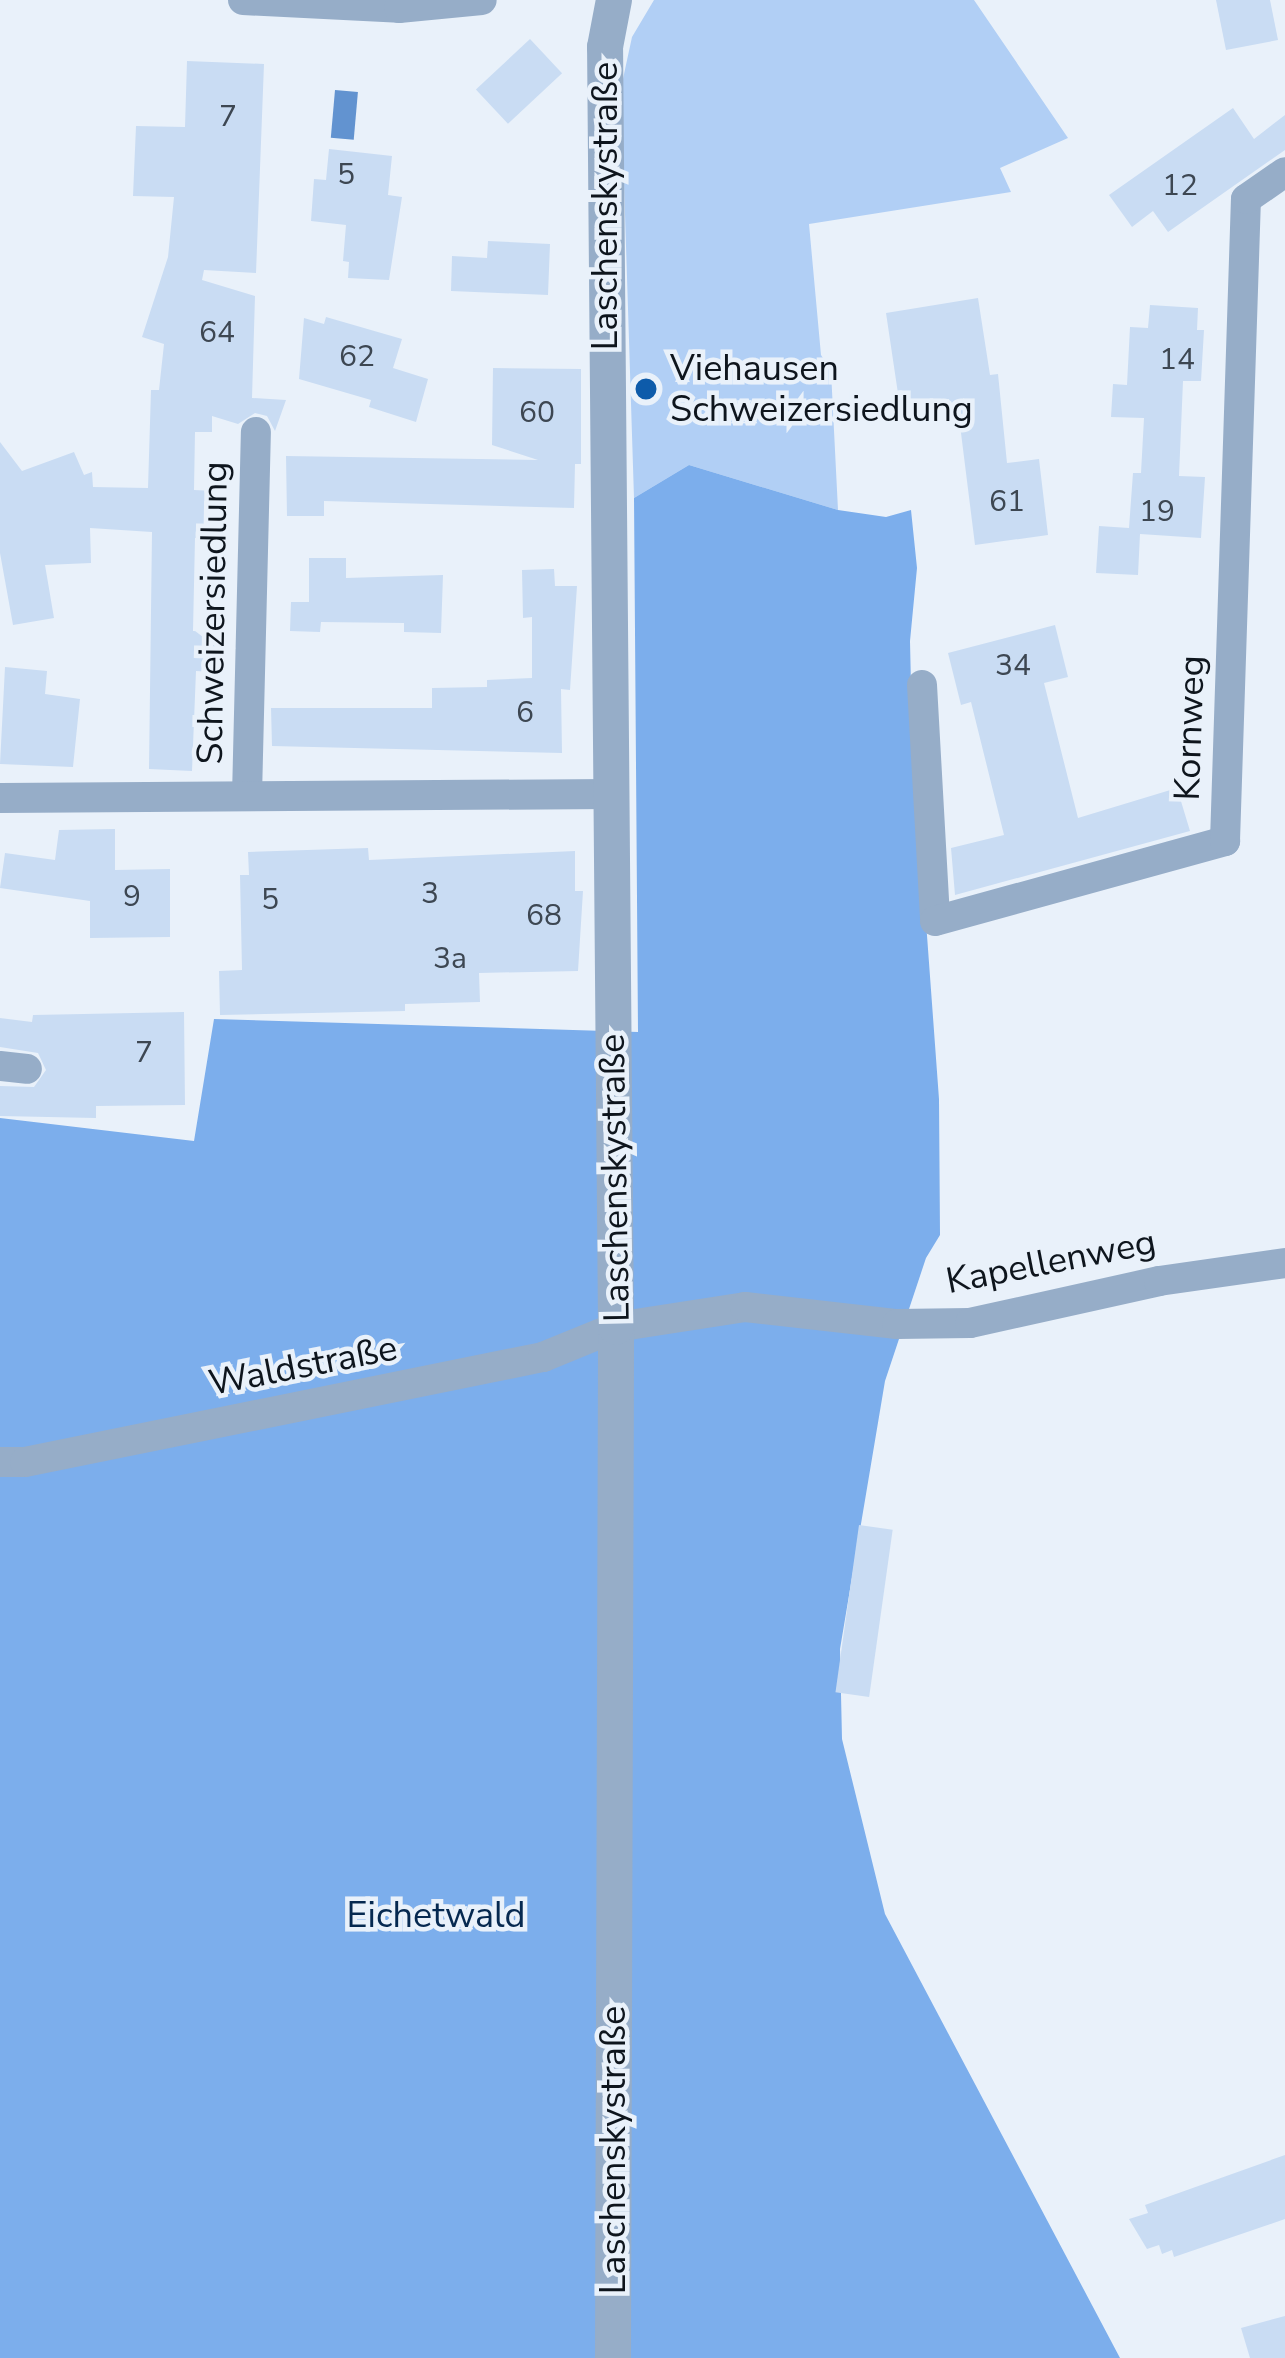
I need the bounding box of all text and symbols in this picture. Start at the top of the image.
street label: Laschenskystraße [584,62,628,350]
house number: 7 [219,99,237,135]
house number: 5 [337,157,355,193]
house number: 12 [1162,168,1198,204]
house number: 64 [199,315,235,351]
house number: 62 [339,339,375,375]
house number: 14 [1159,342,1195,378]
place label: Viehausen Schweizersiedlung [670,346,973,431]
marker: Viehausen Schweizersiedlung [633,376,659,402]
house number: 60 [519,395,555,431]
street label: Schweizersiedlung [189,461,237,765]
house number: 61 [989,484,1025,520]
house number: 19 [1139,494,1175,530]
house number: 34 [995,648,1031,684]
street label: Kornweg [1166,655,1214,801]
house number: 6 [516,695,534,731]
house number: 3 [421,876,439,912]
house number: 9 [123,879,141,915]
house number: 5 [261,882,279,918]
house number: 68 [526,898,562,934]
house number: 3a [433,941,467,977]
street label: Laschenskystraße [591,1033,639,1323]
house number: 7 [135,1035,153,1071]
street label: Kapellenweg [943,1221,1159,1303]
street label: Waldstraße [205,1327,401,1405]
park label: Eichetwald [347,1894,525,1938]
street label: Laschenskystraße [592,2006,636,2294]

